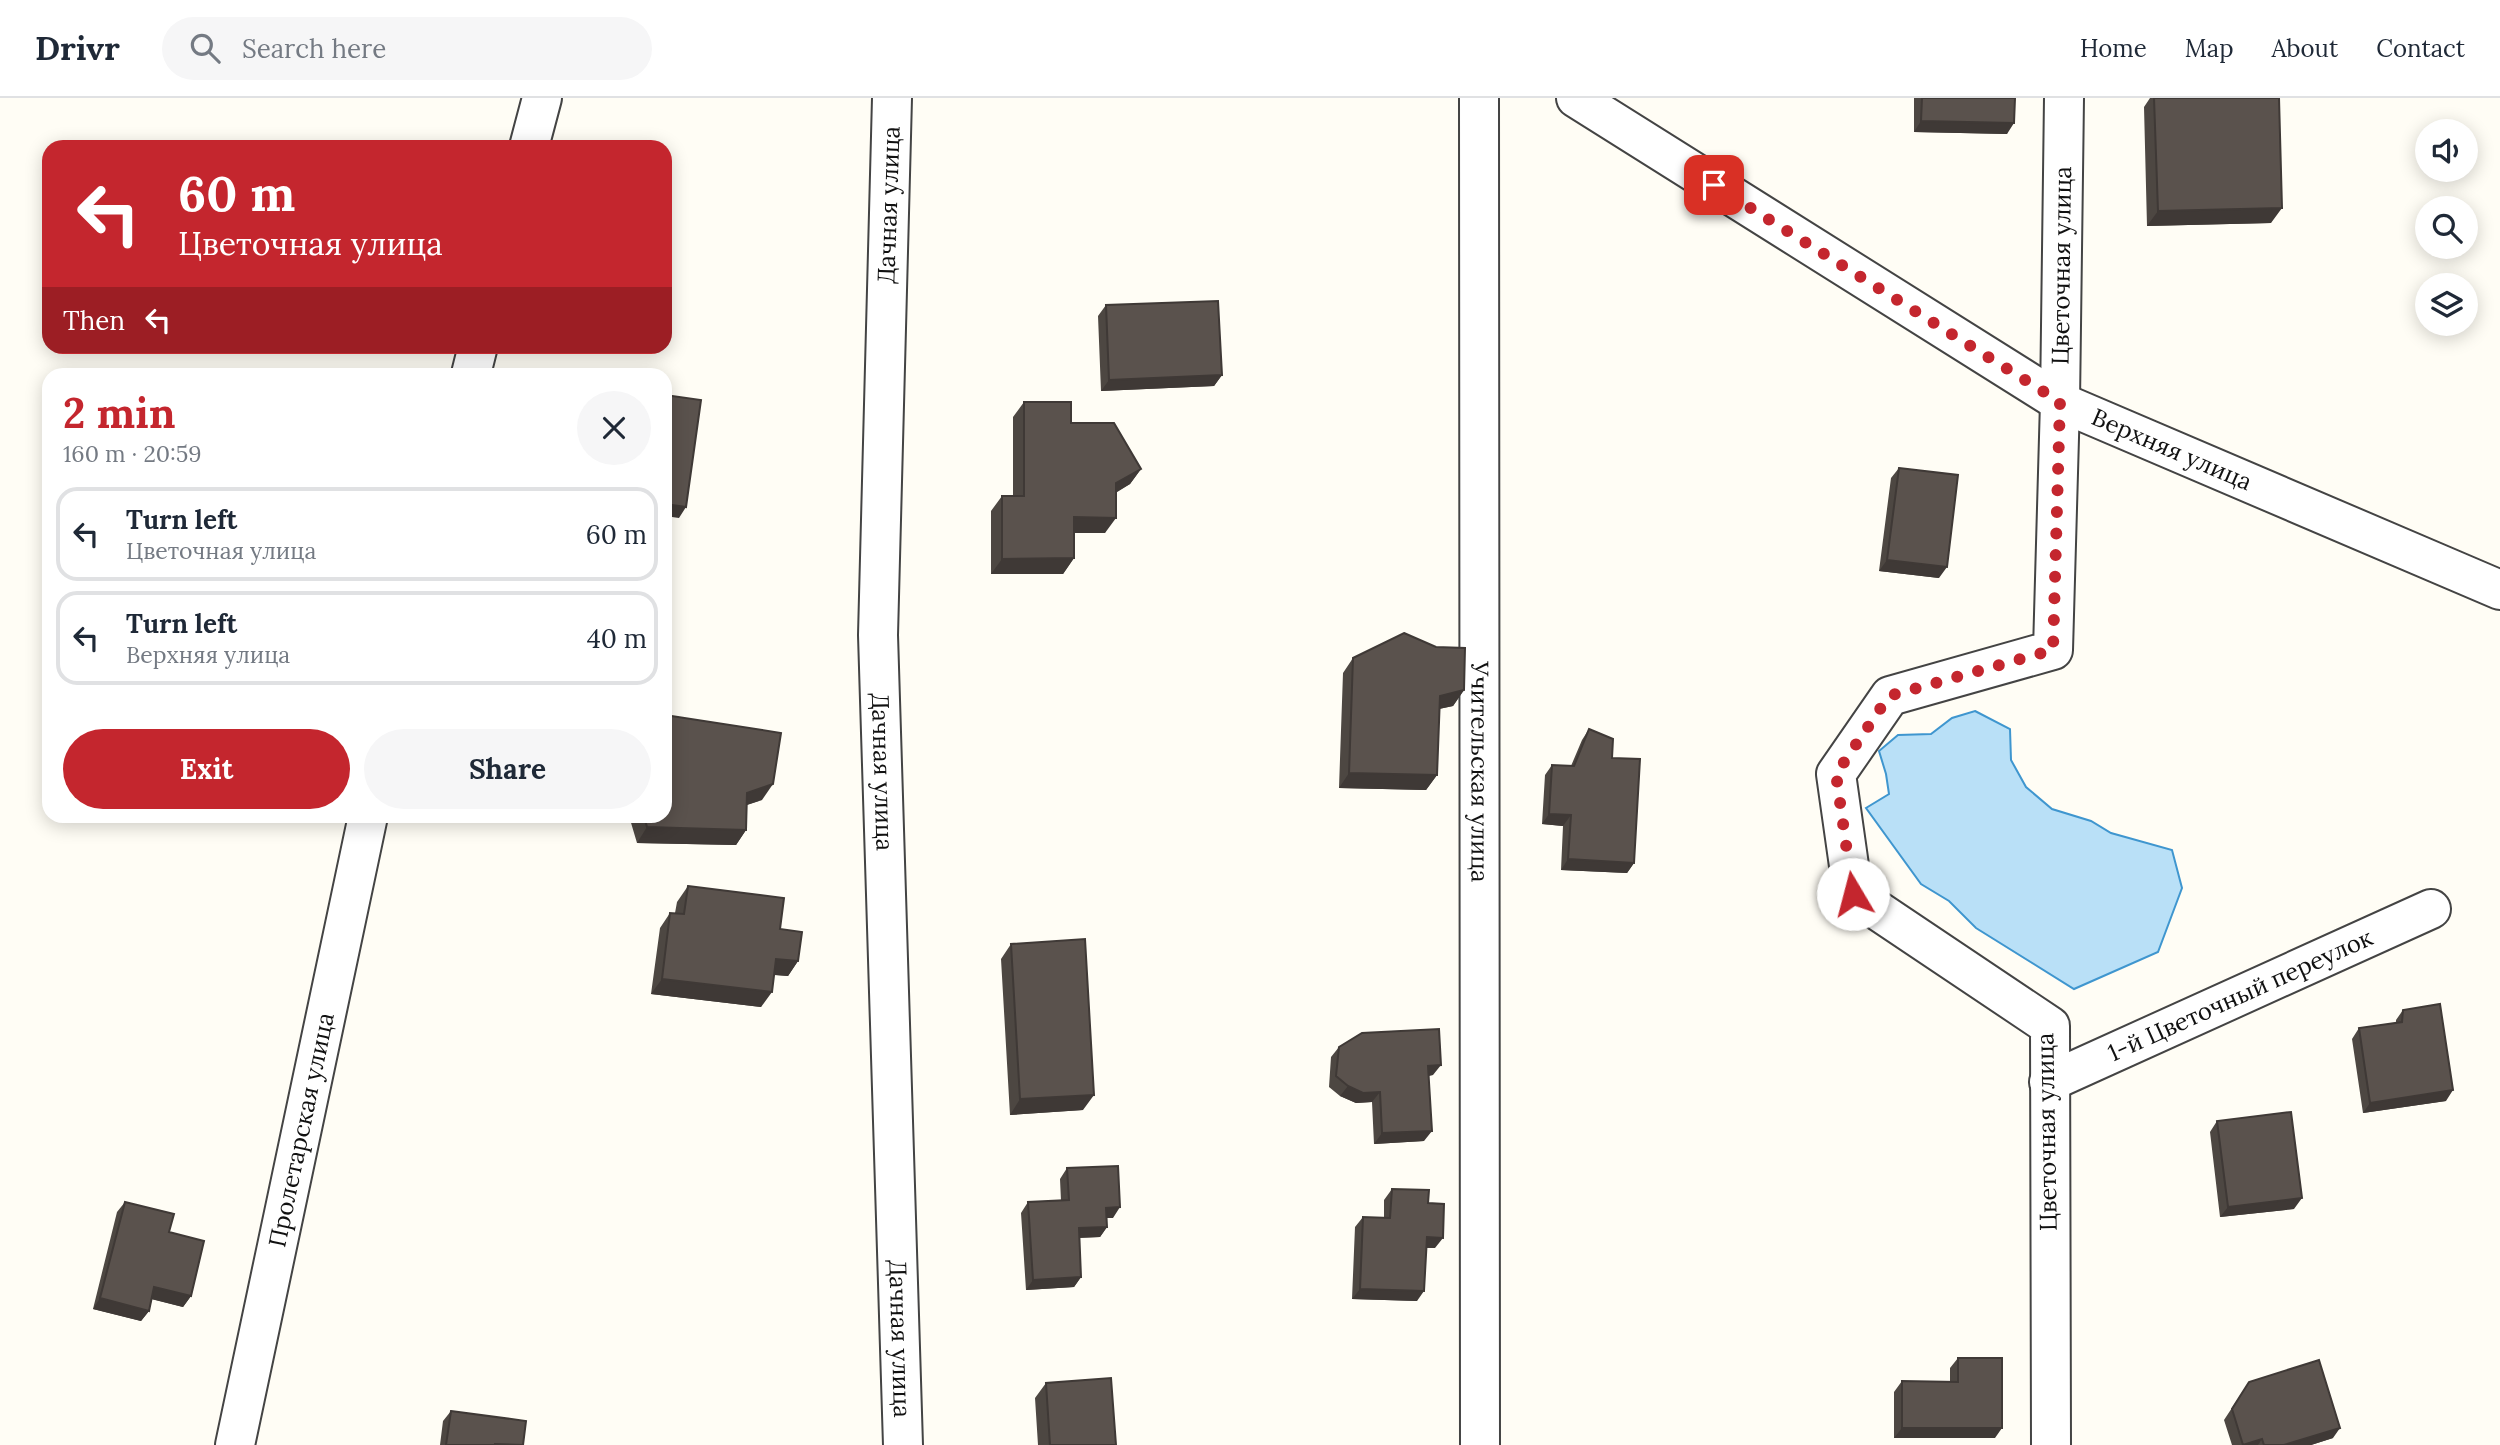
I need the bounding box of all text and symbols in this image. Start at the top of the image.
search box [162,17,652,80]
text: Drivr [35,27,120,69]
icon: search [186,29,224,67]
text: Search here [242,32,386,65]
text: Home [2080,33,2147,64]
text: Map [2185,33,2234,64]
text: About [2272,33,2338,64]
text: Contact [2376,33,2465,64]
map controls [2415,119,2478,336]
button: sound [2415,119,2478,182]
street label: Дачная улица [870,125,907,285]
pin [1684,155,1744,215]
text: 60 m [178,162,295,224]
icon: arrive [1695,166,1733,204]
street label: Цветочная улица [2044,166,2078,365]
icon: left [63,168,154,259]
button: search [2415,196,2478,259]
text: Цветочная улица [178,223,443,264]
button: layers [2415,273,2478,336]
icon: left [139,301,177,339]
text: Then [63,304,125,337]
text: 2 min [63,386,176,440]
button: close [577,391,651,465]
street label: Верхняя улица [2087,401,2257,497]
text: 160 m · 20:59 [63,439,202,468]
text: Turn left [126,503,237,536]
icon: left [67,515,105,553]
text: 60 m [586,518,647,551]
text: Цветочная улица [126,536,316,565]
text: Turn left [126,607,237,640]
icon: left [67,619,105,657]
text: 40 m [587,622,647,655]
text: Верхняя улица [126,640,290,669]
street label: Учительская улица [1464,661,1496,882]
street label: Дачная улица [865,692,901,851]
button: Exit [63,729,350,809]
button: Share [364,729,651,809]
position arrow [1816,857,1890,931]
street label: 1-й Цветочный переулок [2103,921,2377,1068]
street label: Пролетарская улица [261,1010,341,1250]
street label: Цветочная улица [2029,1032,2064,1232]
street label: Дачная улица [882,1259,918,1418]

